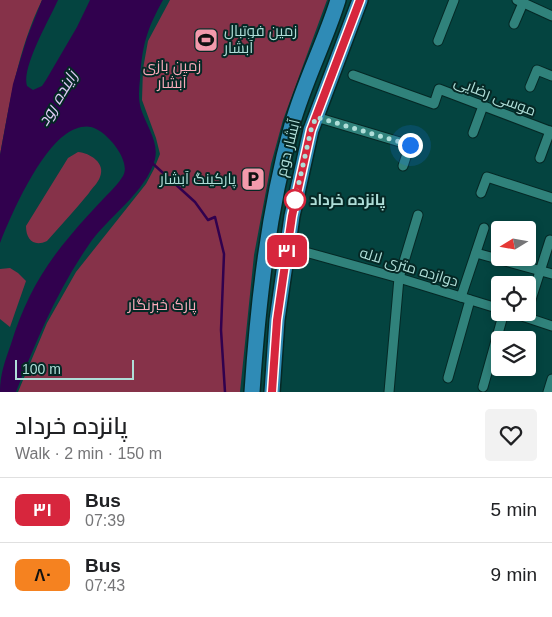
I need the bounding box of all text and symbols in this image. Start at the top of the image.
place label: زمین فوتبال آبشار [223,22,297,57]
sports icon: زمین فوتبال آبشار [193,27,219,53]
park label: زمین بازی آبشار [143,57,201,92]
water label: زاینده رود [35,66,82,129]
street label: موسی رضایی [451,72,538,121]
street label: آبشار دوم [272,118,305,179]
your location [398,133,423,158]
parking icon: پارکینگ آبشار [240,166,266,192]
place label: پارکینگ آبشار [159,170,236,189]
marker: پانزده خرداد [284,189,306,211]
place label: پانزده خرداد [310,191,386,211]
north arrow [491,221,536,266]
map controls [491,221,536,376]
line badge: ۳۱ [264,235,310,267]
text: ۳۱ [277,241,297,261]
street label: دوازده متری لاله [357,243,460,292]
button: locate [491,276,536,321]
park label: پارک خبرنگار [127,296,196,315]
button: layers [491,331,536,376]
scale bar [15,357,134,380]
text: 100 m [22,361,61,377]
button: heart [485,409,537,461]
text: پانزده خرداد [15,412,128,439]
text: Walk · 2 min · 150 m [15,445,162,462]
text: Bus [85,490,121,511]
text: 5 min [491,499,537,520]
text: ۳۱ [33,500,52,520]
text: 07:39 [85,512,125,529]
text: Bus [85,555,121,576]
text: 9 min [491,564,537,585]
text: ۸۰ [34,565,51,585]
text: 07:43 [85,577,125,594]

